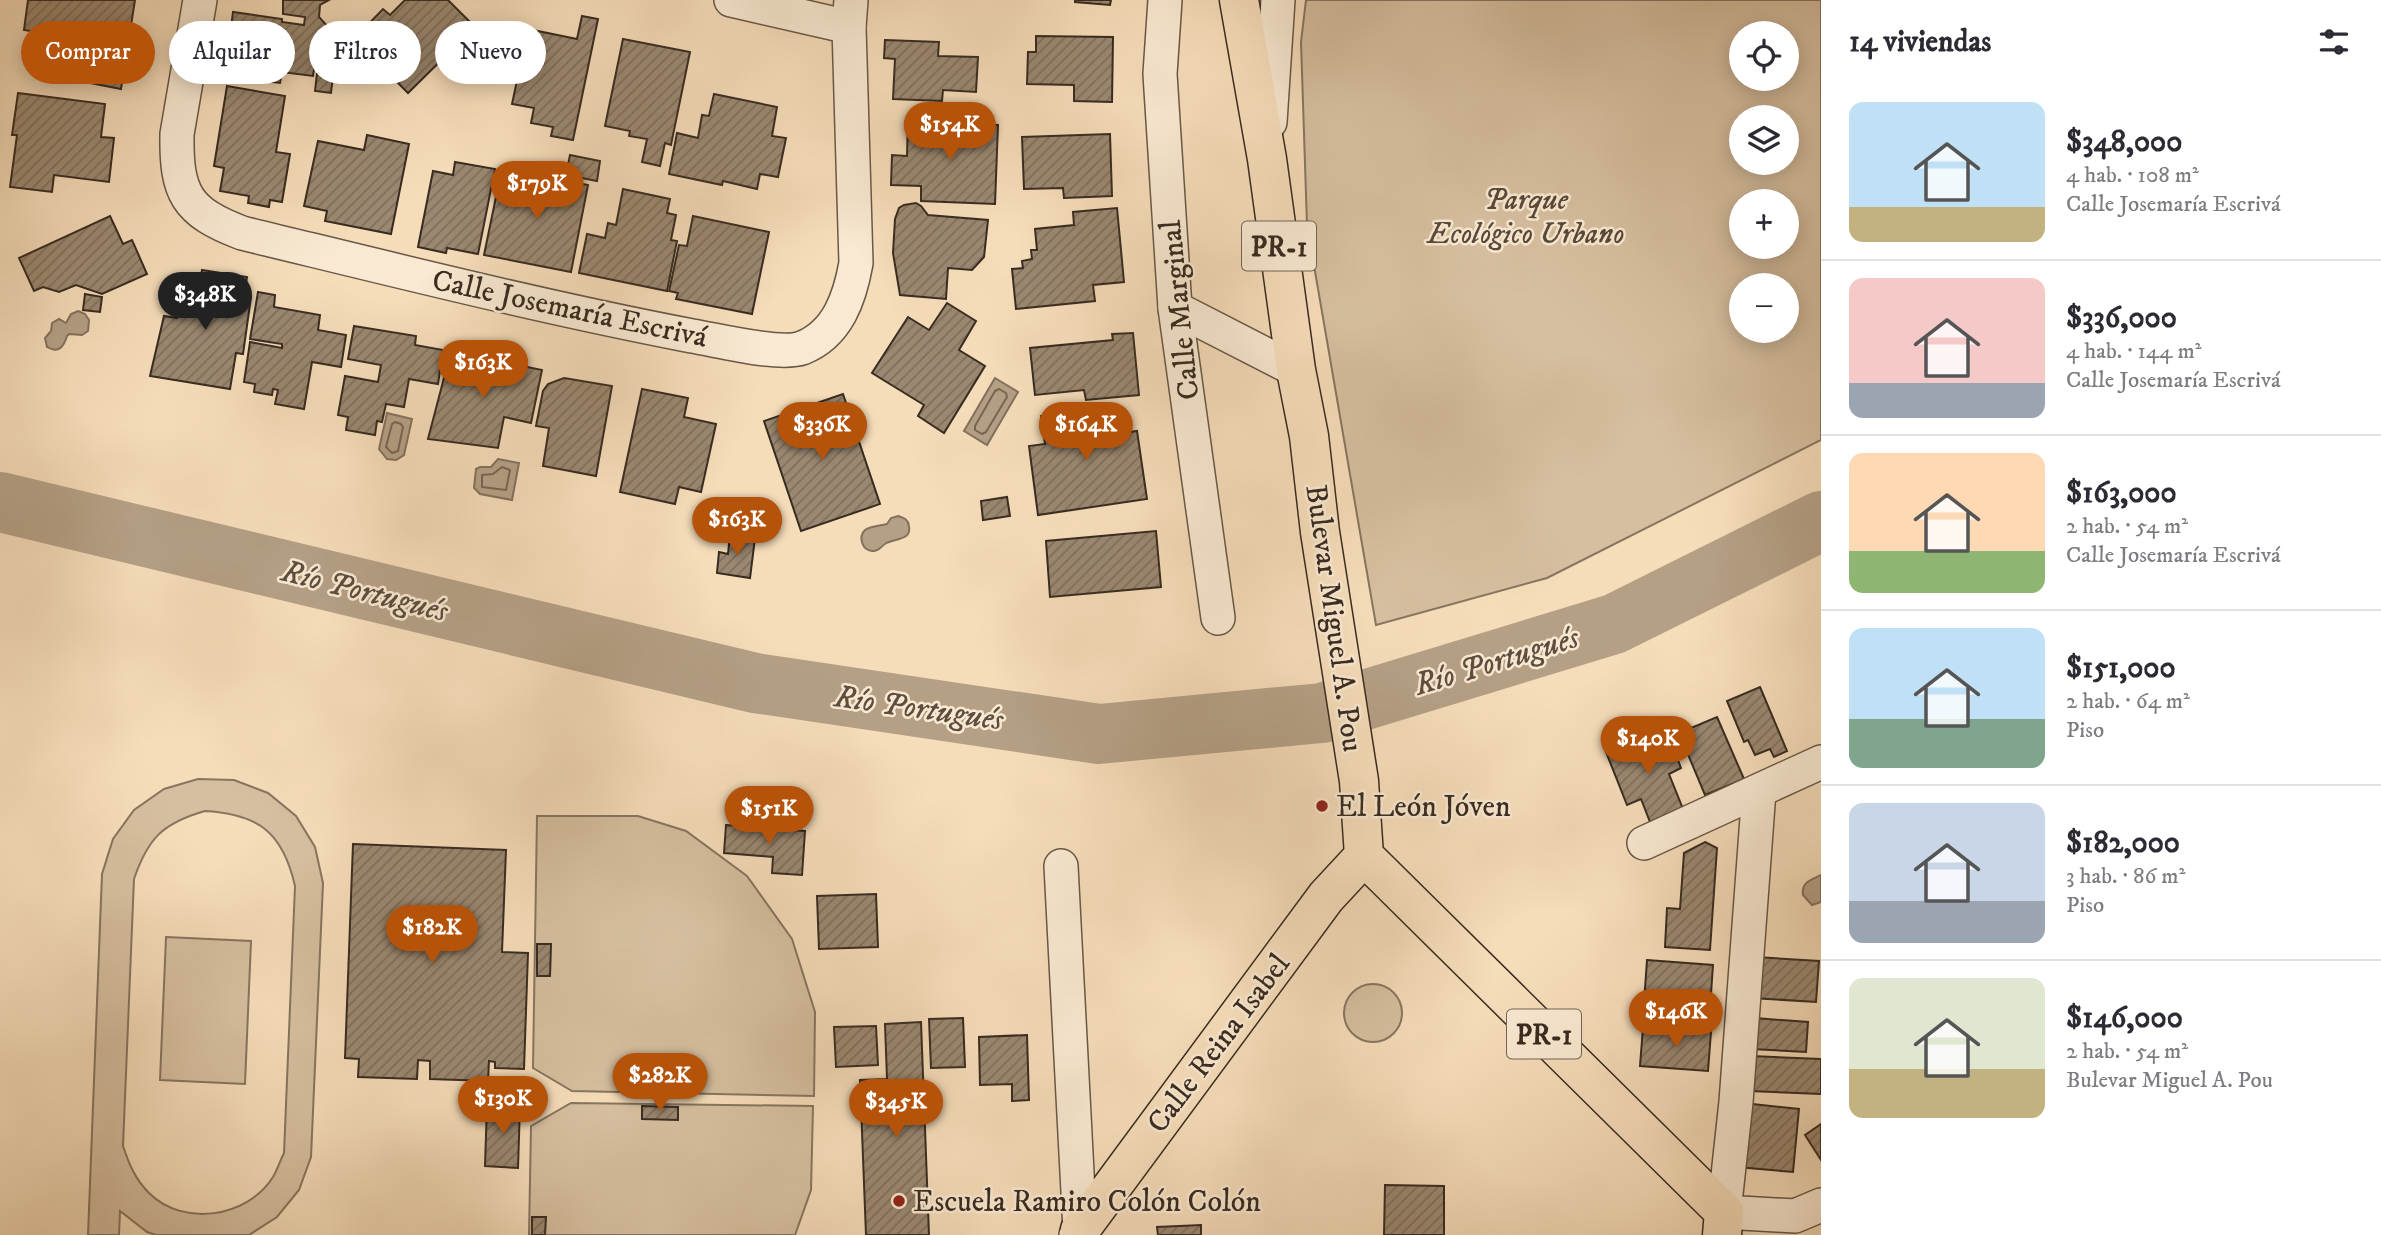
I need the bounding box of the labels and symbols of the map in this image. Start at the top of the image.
pin: $154K [901,102,999,162]
pin: $179K [488,162,586,221]
park label: Parque Ecológico Urbano [1426,182,1624,253]
street label: Calle Marginal [1153,218,1208,402]
road number: PR-1 [1242,222,1316,270]
street label: Calle Josemaría Escrivá [429,262,711,357]
pin: $348K [156,272,254,332]
pin: $163K [434,340,532,400]
pin: $336K [773,402,871,462]
pin: $164K [1037,402,1135,462]
street label: Bulevar Miguel A. Pou [1296,482,1371,754]
pin: $163K [688,498,786,557]
water label: Río Portugués [276,552,453,632]
water label: Río Portugués [1408,618,1585,706]
water label: Río Portugués [831,677,1007,741]
pin: $140K [1599,716,1697,776]
pin: $151K [720,786,818,846]
place label: El León Jóven [1336,789,1511,826]
marker: El León Jóven [1314,798,1330,814]
pin: $182K [383,906,481,965]
street label: Calle Reina Isabel [1140,947,1299,1141]
pin: $146K [1627,990,1725,1049]
road number: PR-1 [1507,1010,1581,1058]
pin: $282K [611,1054,709,1113]
pin: $130K [454,1076,552,1136]
pin: $345K [847,1080,945,1139]
place label: Escuela Ramiro Colón Colón [913,1184,1261,1221]
marker: Escuela Ramiro Colón Colón [891,1193,907,1209]

